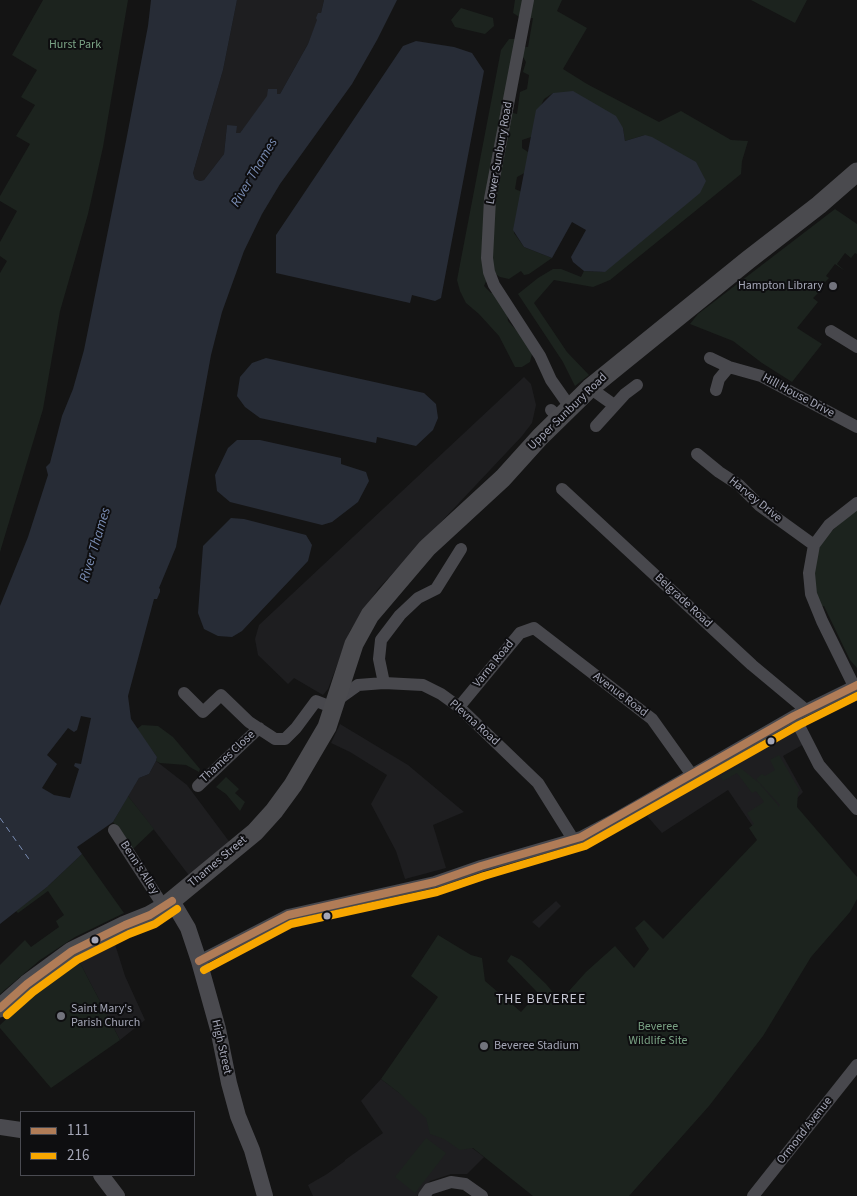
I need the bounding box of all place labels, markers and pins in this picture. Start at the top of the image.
place label: Hampton Library [738,279,823,293]
marker: Hampton Library [827,280,839,292]
unlabelled marker [766,736,776,746]
unlabelled marker [322,911,332,921]
unlabelled marker [90,935,100,945]
place label: Saint Mary's Parish Church [71,1002,140,1030]
marker: Saint Mary's Parish Church [55,1010,67,1022]
place label: Beveree Stadium [494,1039,579,1053]
marker: Beveree Stadium [478,1040,490,1052]

